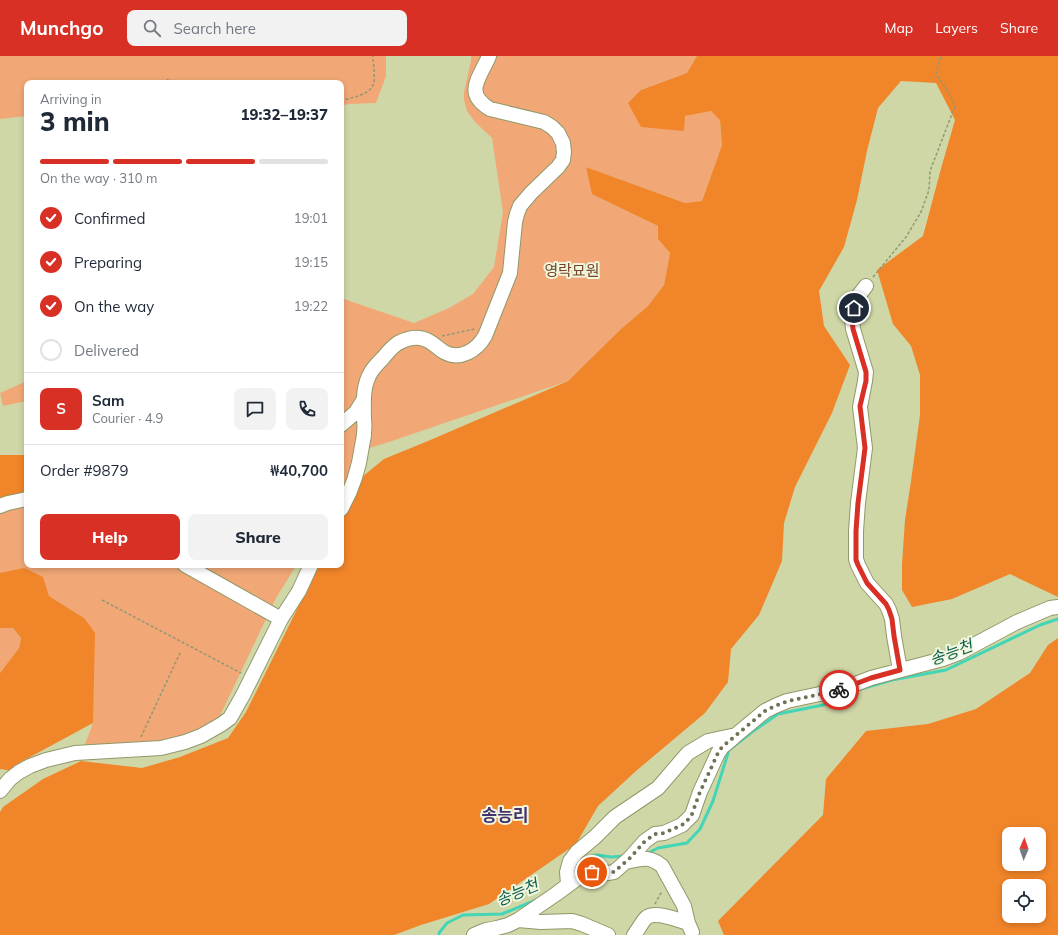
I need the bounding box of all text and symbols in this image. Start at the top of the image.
search box [127,10,407,46]
text: Munchgo [20,16,103,40]
icon: search [141,17,163,39]
text: Search here [173,19,256,38]
text: Map [884,19,913,37]
text: Layers [935,19,978,37]
text: Share [1000,19,1038,37]
text: Arriving in [40,91,102,107]
text: 3 min [40,105,110,138]
text: 19:32–19:37 [241,105,328,124]
text: On the way · 310 m [40,170,157,186]
icon: check [40,207,62,229]
text: Confirmed [74,209,145,228]
text: 19:01 [294,210,328,226]
icon: check [40,251,62,273]
text: Preparing [74,253,142,272]
text: 19:15 [294,254,328,270]
park label: 영락묘원 [544,261,600,280]
pin [837,291,871,325]
icon: check [40,295,62,317]
text: On the way [74,297,154,316]
icon: home [843,297,865,319]
text: 19:22 [294,298,328,314]
text: Delivered [74,341,139,360]
button: chat [234,388,276,430]
button: phone [286,388,328,430]
text: Sam [92,391,124,410]
text: S [56,399,66,418]
text: Courier · 4.9 [92,410,163,426]
text: Order #9879 [40,461,128,480]
text: ₩40,700 [270,461,328,480]
button: Help [40,514,180,560]
button: Share [188,514,328,560]
water label: 송능천 [927,634,977,669]
courier [819,670,859,710]
icon: bike [828,679,850,701]
district label: 송능리 [482,804,528,825]
north arrow [1002,827,1046,871]
map controls [1002,827,1046,923]
pin [575,855,609,889]
icon: bag [581,861,603,883]
water label: 송능천 [493,873,543,910]
button: locate [1002,879,1046,923]

